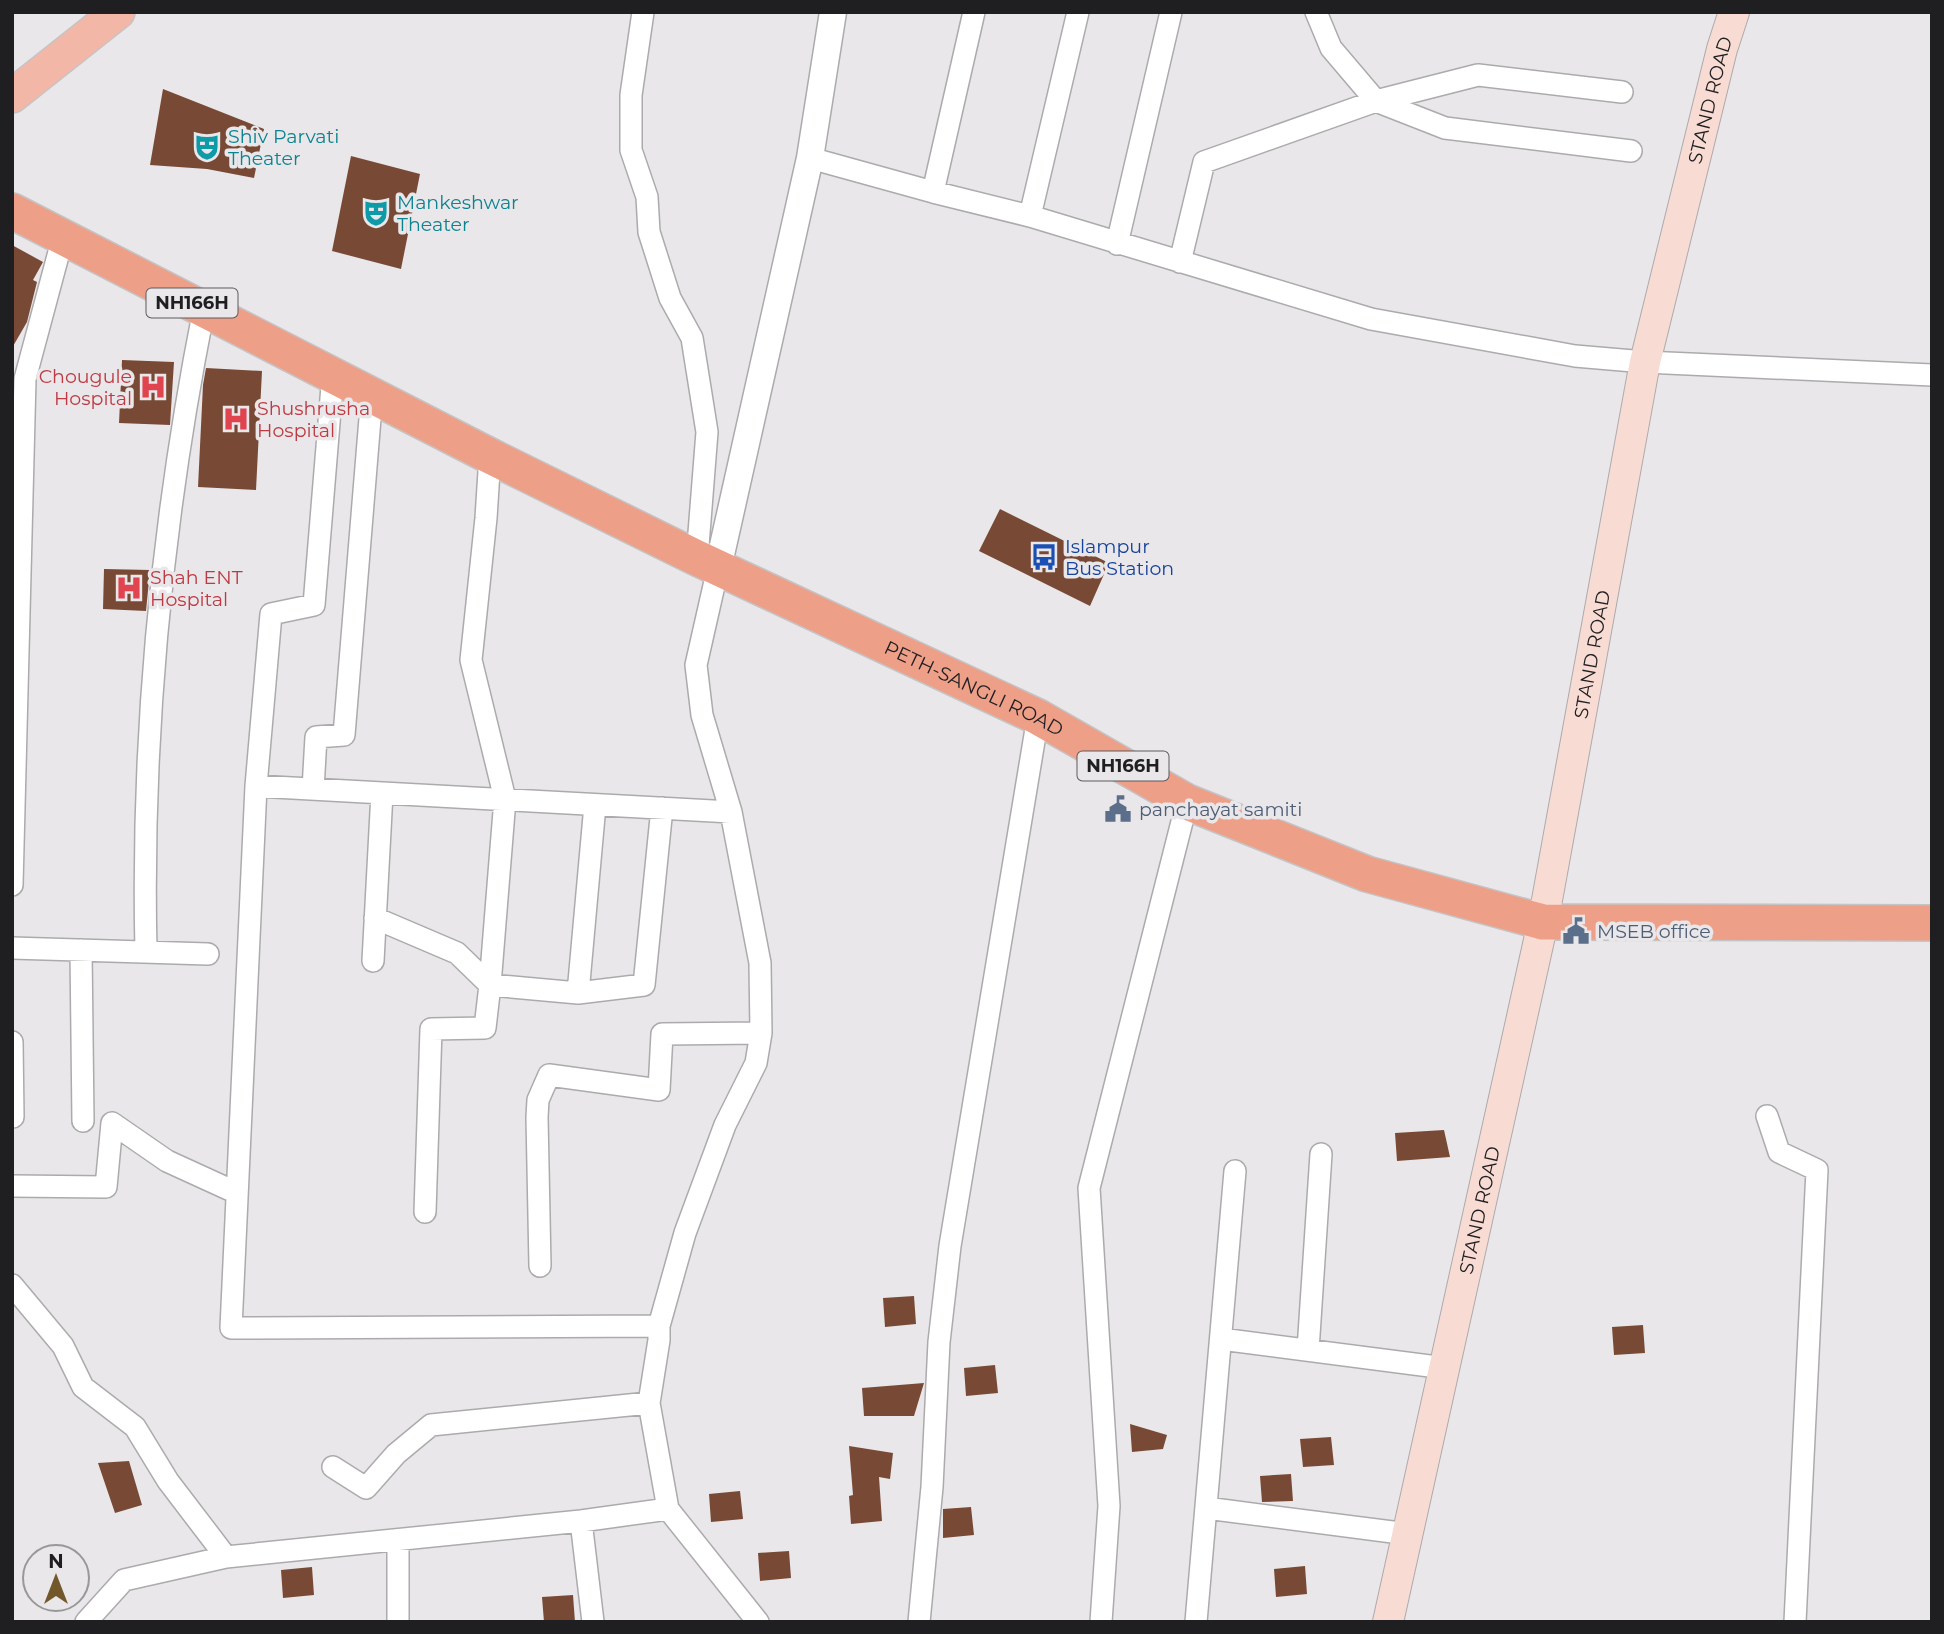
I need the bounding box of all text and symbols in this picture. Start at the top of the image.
street label: STAND ROAD [1683,34,1737,166]
place label: Shiv Parvati Theater [228,125,339,170]
theatre icon: Shiv Parvati Theater [192,132,222,162]
place label: Mankeshwar Theater [397,191,519,236]
theatre icon: Mankeshwar Theater [361,198,391,228]
road number: NH166H [146,288,238,318]
place label: Chougule Hospital [39,365,132,410]
hospital icon: Chougule Hospital [138,372,168,402]
place label: Shushrusha Hospital [257,397,370,442]
hospital icon: Shushrusha Hospital [221,404,251,434]
place label: Islampur Bus Station [1065,535,1174,580]
bus stop icon: Islampur Bus Station [1029,542,1059,572]
place label: Shah ENT Hospital [150,566,243,611]
hospital icon: Shah ENT Hospital [114,573,144,603]
street label: STAND ROAD [1569,588,1615,721]
street label: PETH-SANGLI ROAD [881,636,1068,741]
road number: NH166H [1078,752,1168,780]
public building icon: panchayat samiti [1103,794,1133,824]
place label: panchayat samiti [1139,798,1302,821]
public building icon: MSEB office [1561,916,1591,946]
place label: MSEB office [1597,920,1711,943]
street label: STAND ROAD [1454,1144,1505,1276]
north arrow [21,1543,91,1613]
text: N [48,1550,64,1573]

